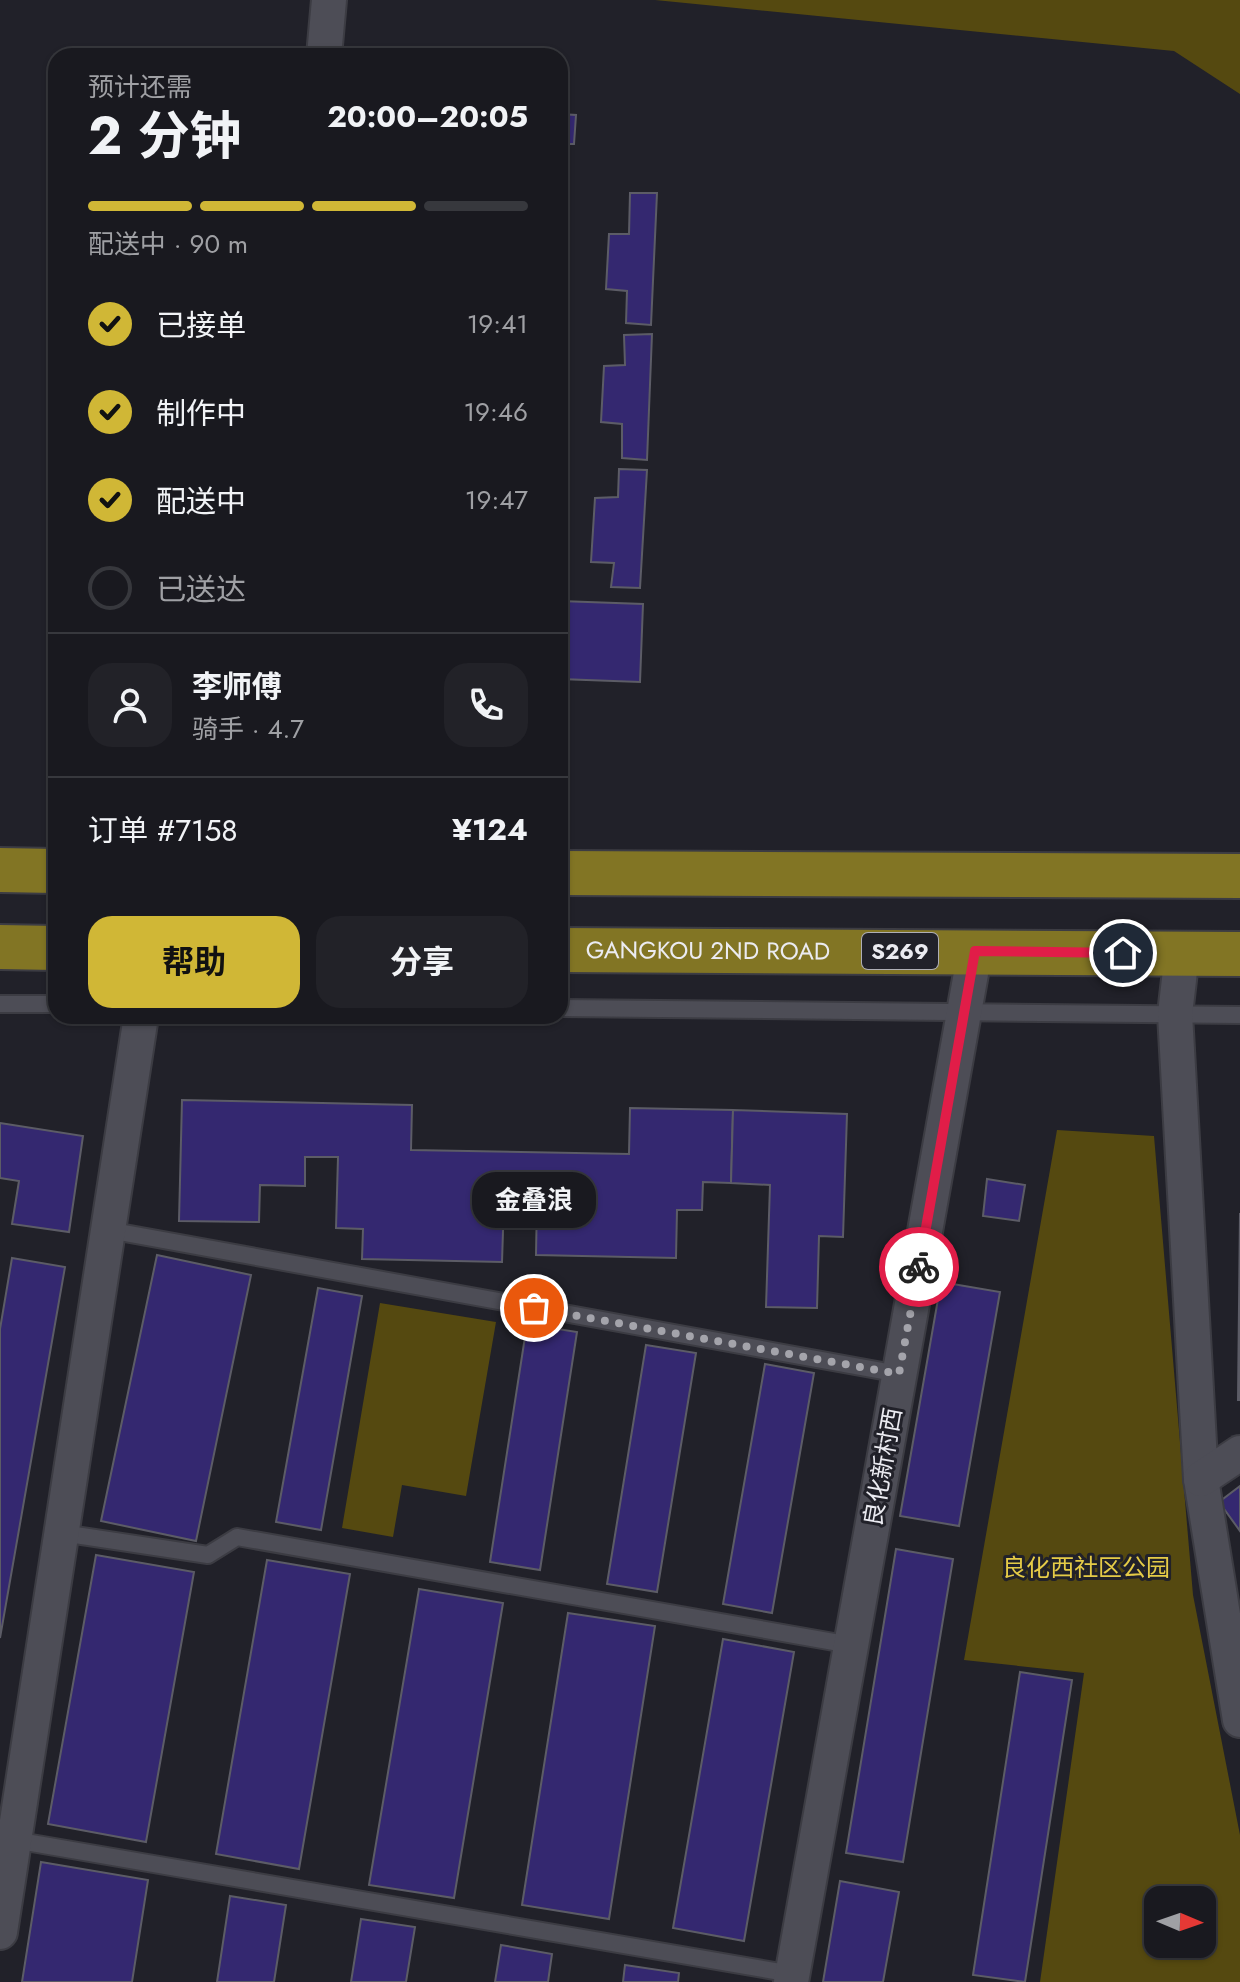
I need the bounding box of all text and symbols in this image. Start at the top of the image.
text: 预计还需 [88,68,192,106]
text: 20:00–20:05 [327,95,528,138]
text: 2 分钟 [88,98,242,174]
text: 配送中 · 90 m [88,225,248,263]
icon: check [88,302,132,346]
text: 已接单 [156,304,246,347]
text: 19:41 [467,305,528,343]
icon: check [88,390,132,434]
text: 制作中 [156,392,246,435]
text: 19:46 [463,393,528,431]
icon: check [88,478,132,522]
text: 配送中 [156,480,246,523]
text: 19:47 [465,481,528,519]
text: 已送达 [156,568,246,611]
button: person [88,663,172,747]
button: phone [444,663,528,747]
text: 李师傅 [192,665,282,708]
text: 骑手 · 4.7 [192,710,304,748]
text: ¥124 [452,808,528,851]
text: 订单 #7158 [88,809,238,852]
button: 帮助 [88,916,300,1008]
button: 分享 [316,916,528,1008]
pin [1089,919,1157,987]
icon: home [1101,931,1145,975]
street label: GANGKOU 2ND ROAD [586,932,830,969]
road number: S269 [862,933,938,969]
callout: 金叠浪 [472,1172,596,1228]
text: 金叠浪 [495,1181,573,1219]
courier [879,1227,959,1307]
icon: bike [897,1245,941,1289]
pin [500,1274,568,1342]
icon: bag [512,1286,556,1330]
street label: 良化新村西 [855,1405,910,1529]
park label: 良化西社区公园 [1002,1550,1170,1585]
north arrow [1144,1886,1216,1958]
map controls [1144,1886,1216,1958]

